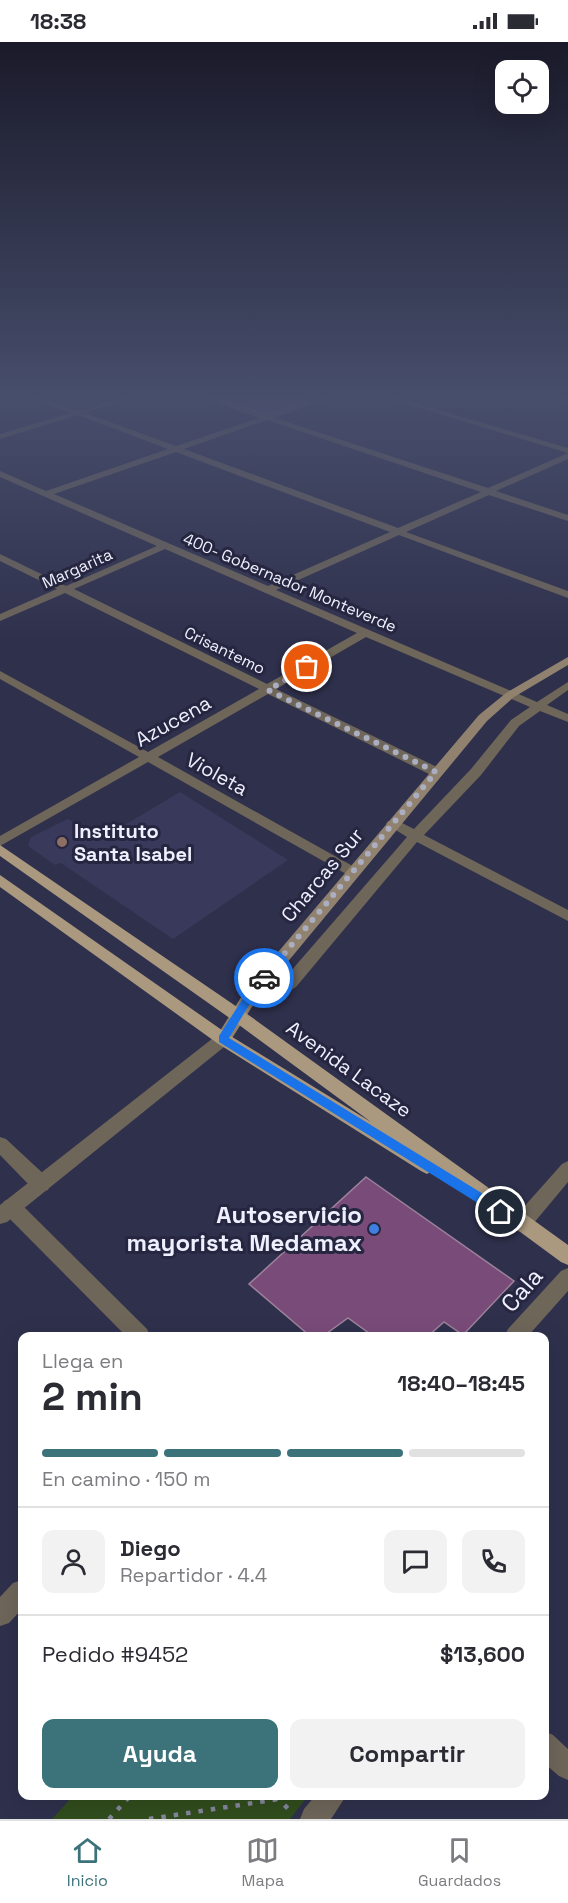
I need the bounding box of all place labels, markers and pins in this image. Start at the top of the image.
pin [281,641,332,692]
place label: Instituto Santa Isabel [74,818,192,867]
marker: Instituto Santa Isabel [55,835,69,849]
pin [475,1186,526,1237]
place label: Autoservicio mayorista Medamax [127,1199,362,1258]
marker: Autoservicio mayorista Medamax [367,1222,381,1236]

